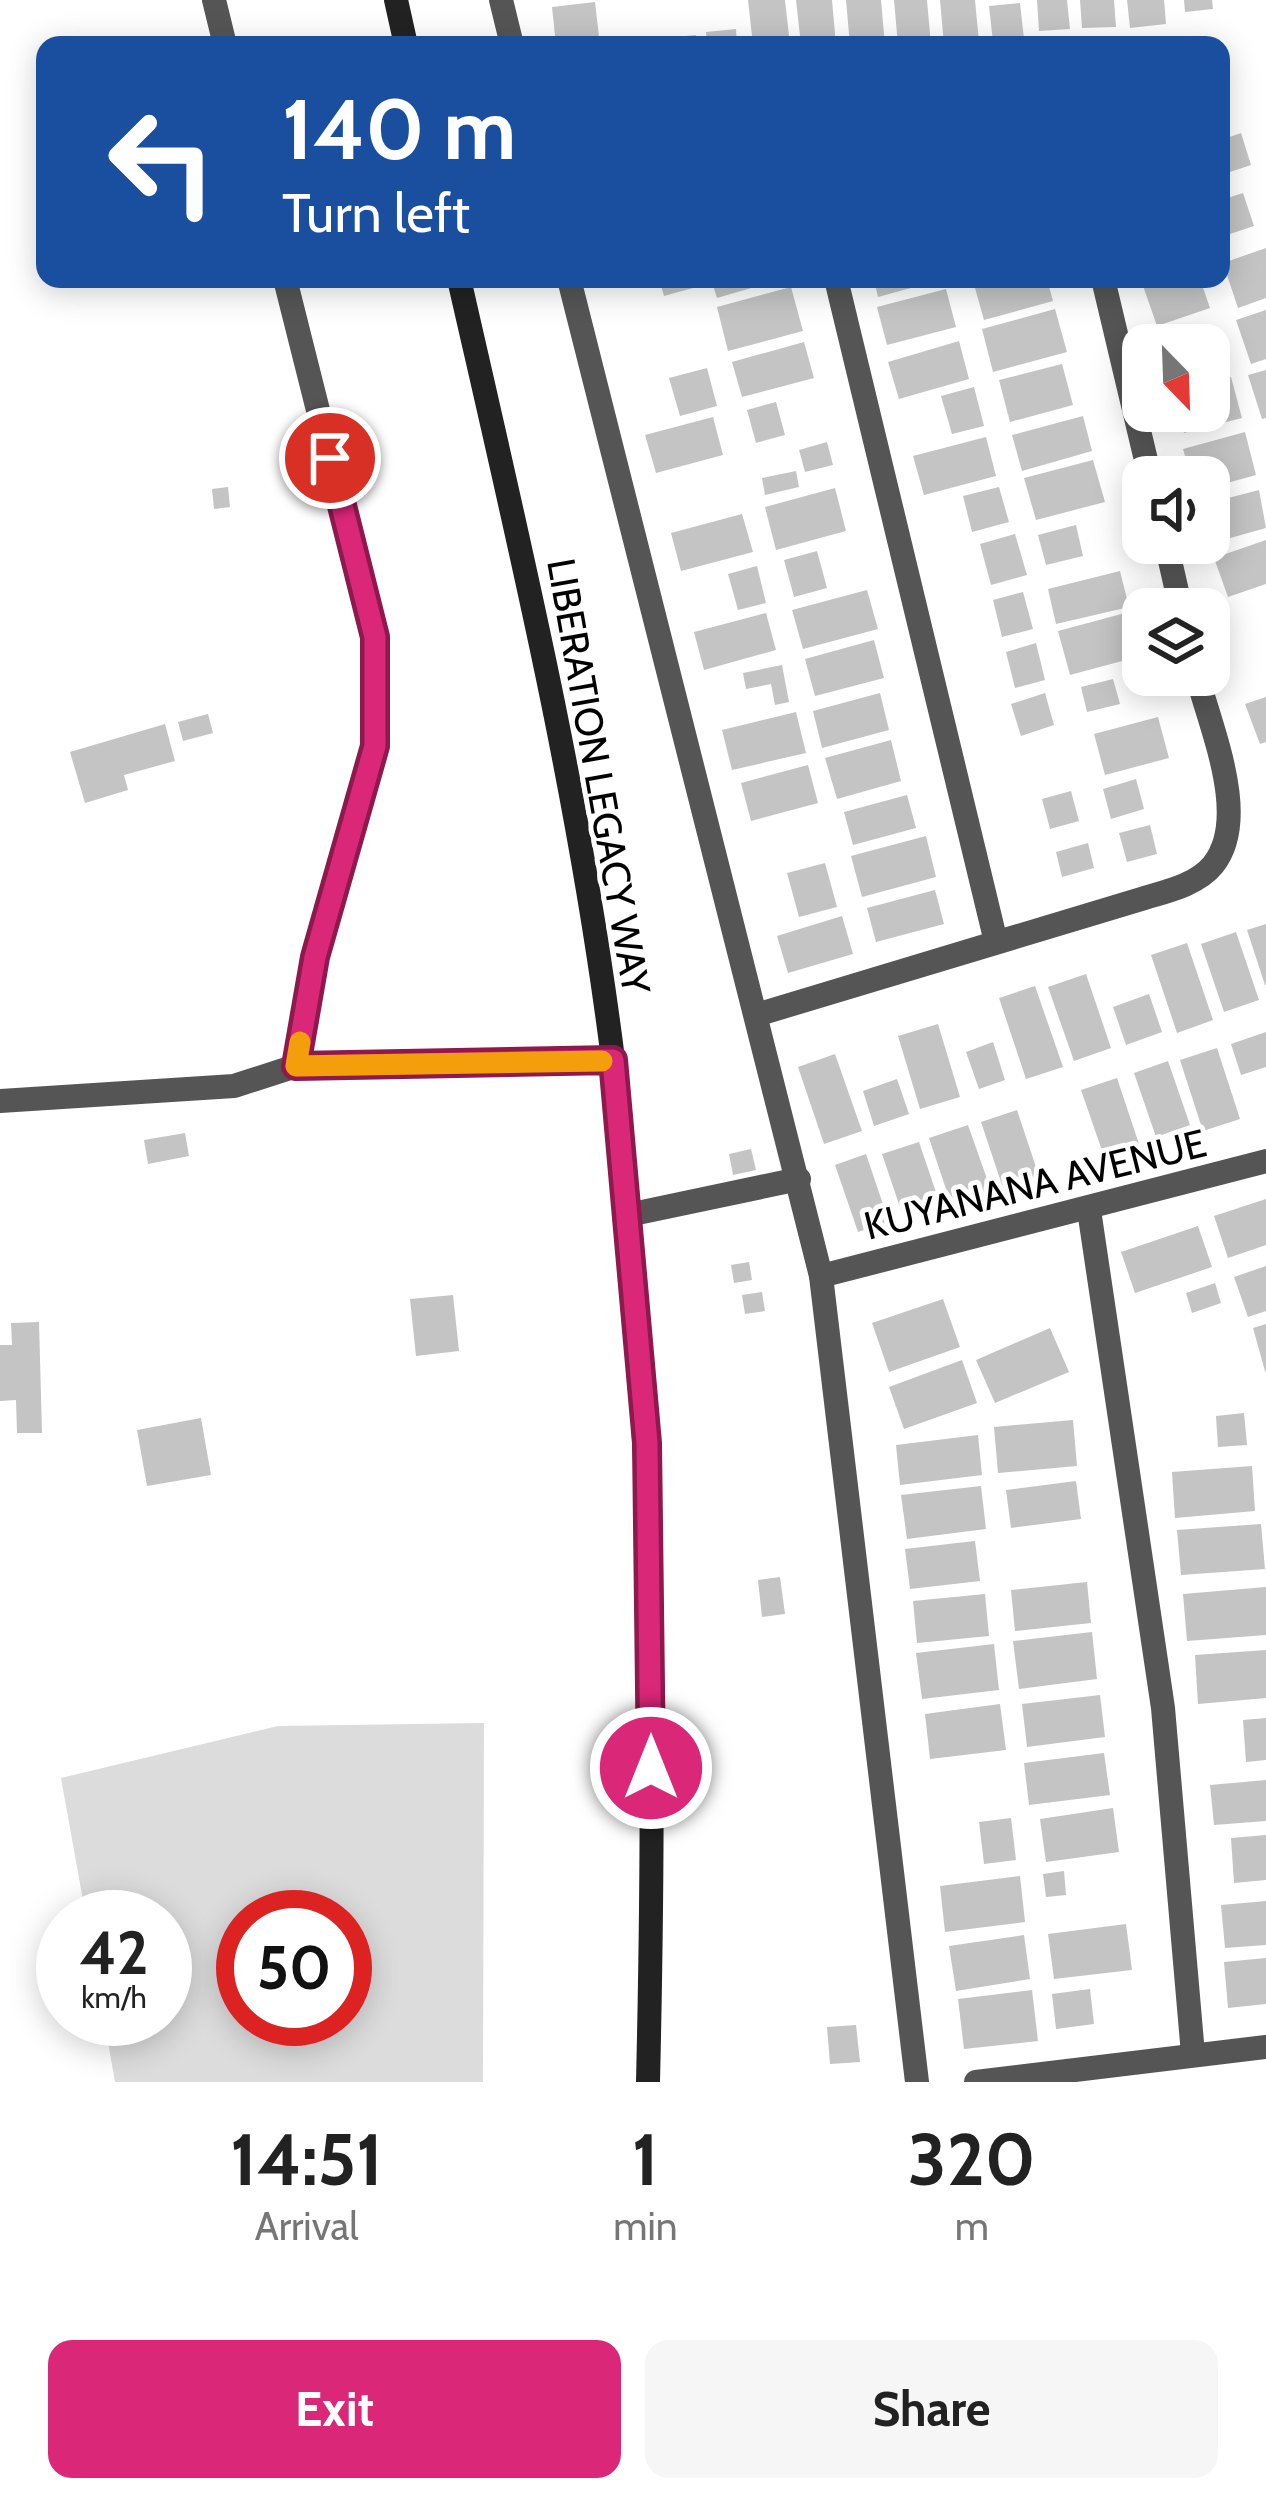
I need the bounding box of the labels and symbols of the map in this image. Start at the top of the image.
north arrow [1122,324,1230,432]
pin [279,407,381,509]
street label: LIBERATION LEGACY WAY [537,555,661,998]
street label: KUYANANA AVENUE [859,1118,1211,1250]
position arrow [588,1705,714,1831]
speed limit sign: 50 [216,1890,372,2046]

